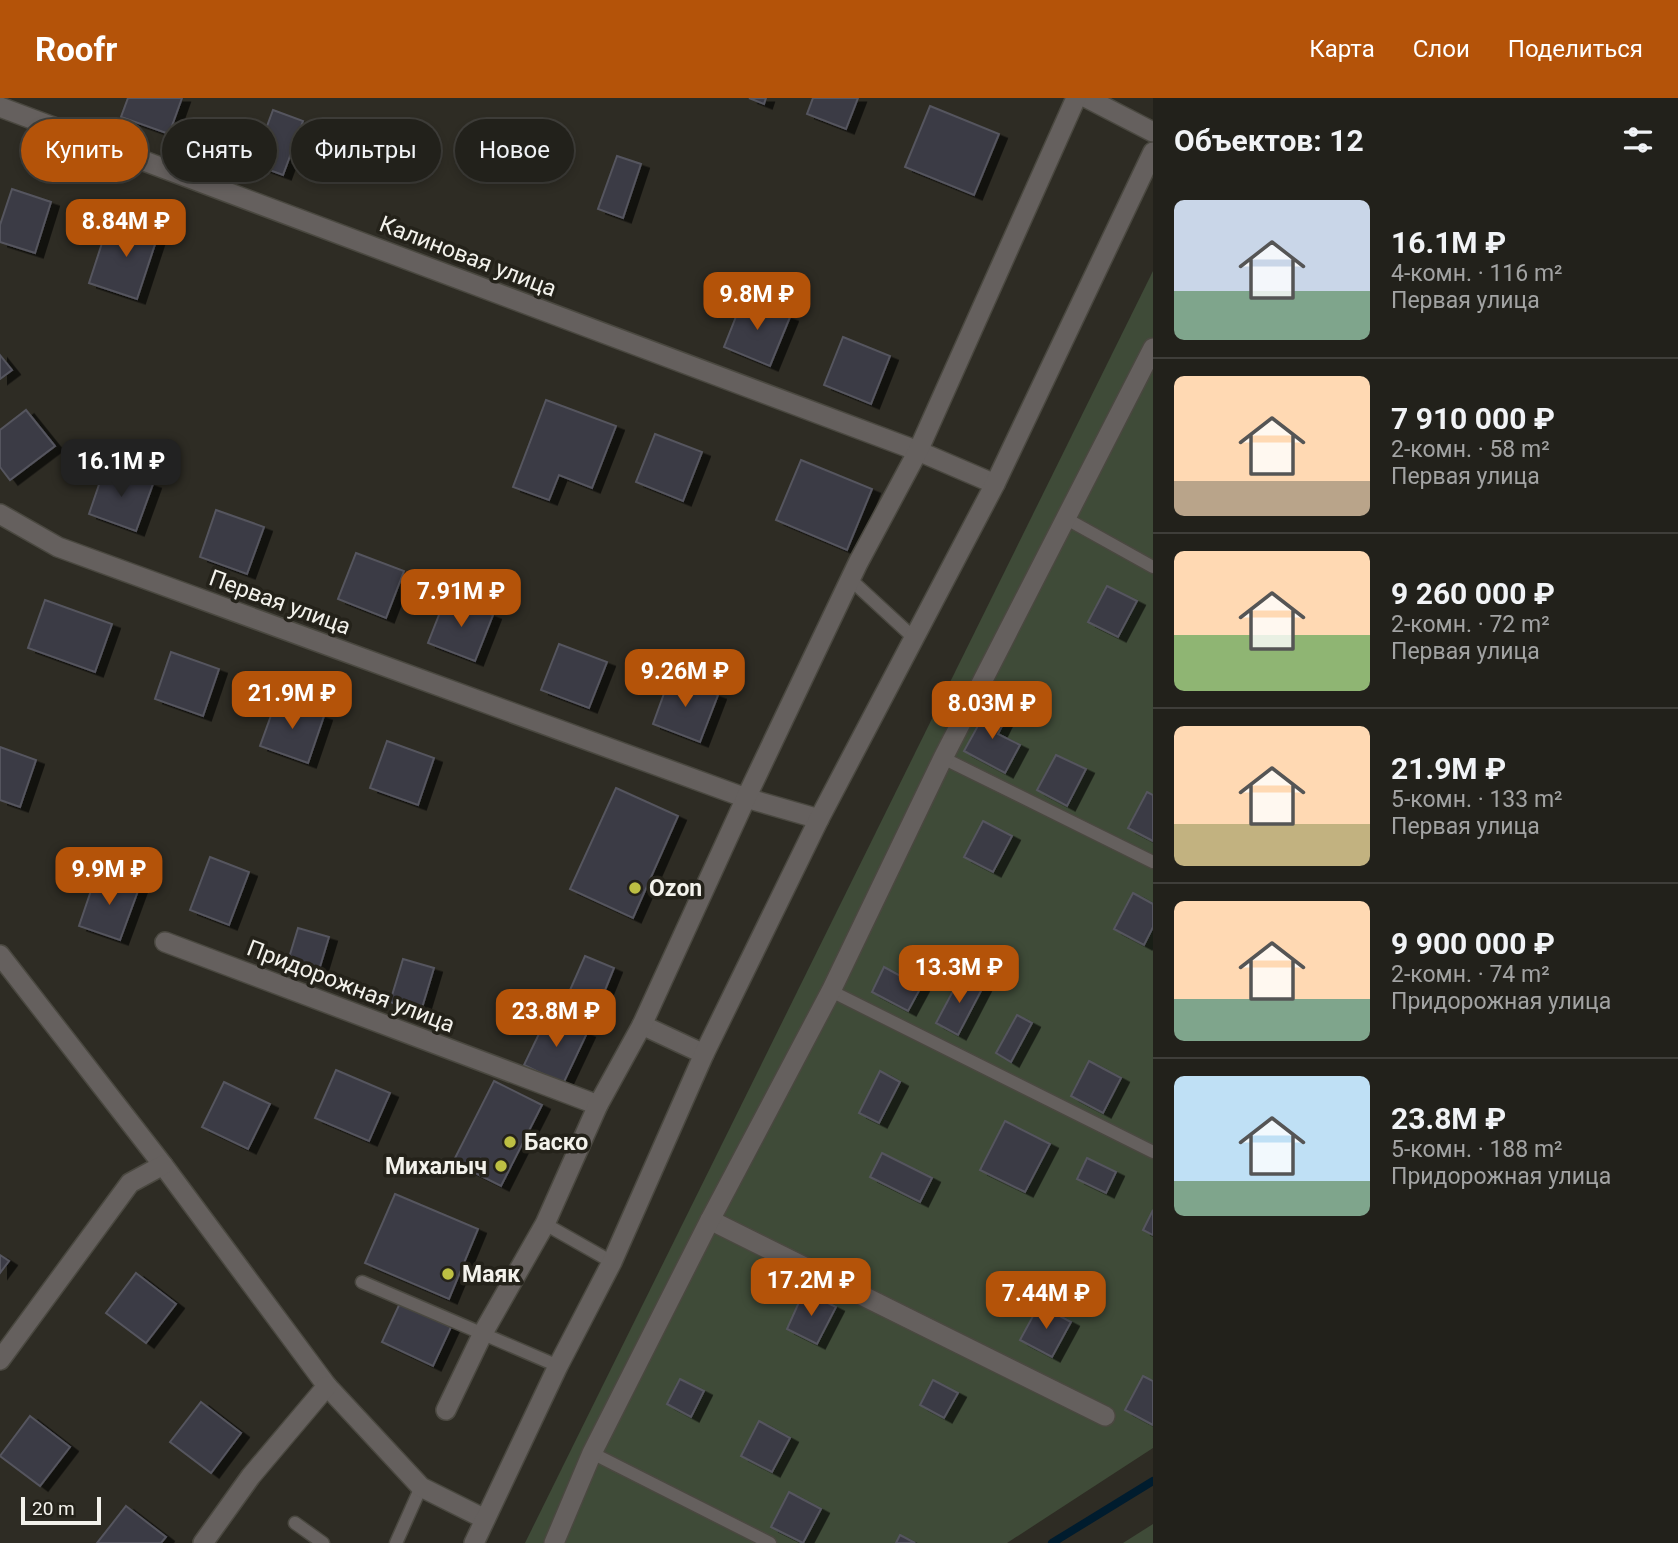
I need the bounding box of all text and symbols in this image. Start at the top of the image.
text: Roofr [35,30,117,69]
text: Карта [1309,35,1375,63]
text: Слои [1413,35,1470,63]
text: Поделиться [1508,35,1643,63]
chip: Купить [21,119,148,182]
chip: Снять [162,119,277,182]
chip: Фильтры [291,119,441,182]
chip: Новое [455,119,574,182]
icon: filters [1619,121,1657,159]
text: Объектов: 12 [1174,123,1364,158]
pin: 8.84M ₽ [61,200,191,259]
text: 8.84M ₽ [82,208,170,235]
street label: Калиновая улица [376,210,560,303]
text: 16.1M ₽ [1391,225,1506,260]
icon: home [1230,228,1314,312]
text: 4-комн. · 116 m² [1391,260,1563,287]
pin: 9.8M ₽ [700,272,814,332]
text: 9.8M ₽ [719,281,795,308]
text: Первая улица [1391,287,1540,314]
text: 7 910 000 ₽ [1391,401,1555,436]
icon: home [1230,404,1314,488]
text: 2-комн. · 58 m² [1391,436,1550,463]
pin: 16.1M ₽ [56,440,186,499]
text: 16.1M ₽ [77,448,165,475]
text: Первая улица [1391,463,1540,490]
street label: Первая улица [205,564,354,641]
pin: 7.91M ₽ [396,570,526,629]
text: 9 260 000 ₽ [1391,576,1555,611]
text: 7.91M ₽ [417,578,505,605]
icon: home [1230,579,1314,663]
text: 2-комн. · 72 m² [1391,611,1550,638]
text: Первая улица [1391,638,1540,665]
pin: 9.26M ₽ [620,650,750,709]
text: 9.26M ₽ [641,658,729,685]
pin: 21.9M ₽ [227,672,357,731]
text: 21.9M ₽ [248,680,336,707]
pin: 8.03M ₽ [927,682,1057,741]
text: 8.03M ₽ [948,690,1036,717]
text: 21.9M ₽ [1391,751,1506,786]
icon: home [1230,754,1314,838]
text: 5-комн. · 133 m² [1391,786,1563,813]
text: Первая улица [1391,813,1540,840]
pin: 9.9M ₽ [52,848,166,907]
text: 9.9M ₽ [71,856,147,883]
place label: Ozon [649,875,702,902]
marker: Ozon [627,880,643,896]
text: 9 900 000 ₽ [1391,926,1555,961]
icon: home [1230,929,1314,1013]
street label: Придорожная улица [243,934,458,1039]
pin: 13.3M ₽ [894,946,1024,1005]
text: 13.3M ₽ [915,954,1003,981]
text: 2-комн. · 74 m² [1391,961,1550,988]
text: Придорожная улица [1391,988,1611,1015]
pin: 23.8M ₽ [491,990,621,1049]
text: 23.8M ₽ [512,998,600,1025]
text: 23.8M ₽ [1391,1101,1506,1136]
icon: home [1230,1104,1314,1188]
place label: Баско [524,1129,588,1156]
marker: Баско [502,1134,518,1150]
text: 5-комн. · 188 m² [1391,1136,1563,1163]
place label: Михалыч [385,1153,487,1180]
marker: Михалыч [493,1158,509,1174]
text: Придорожная улица [1391,1163,1611,1190]
pin: 17.2M ₽ [746,1258,876,1318]
place label: Маяк [462,1261,520,1288]
marker: Маяк [440,1266,456,1282]
text: 17.2M ₽ [767,1267,855,1294]
pin: 7.44M ₽ [981,1272,1111,1331]
text: 7.44M ₽ [1002,1280,1090,1307]
scale bar [21,1494,102,1526]
text: 20 m [32,1497,75,1520]

